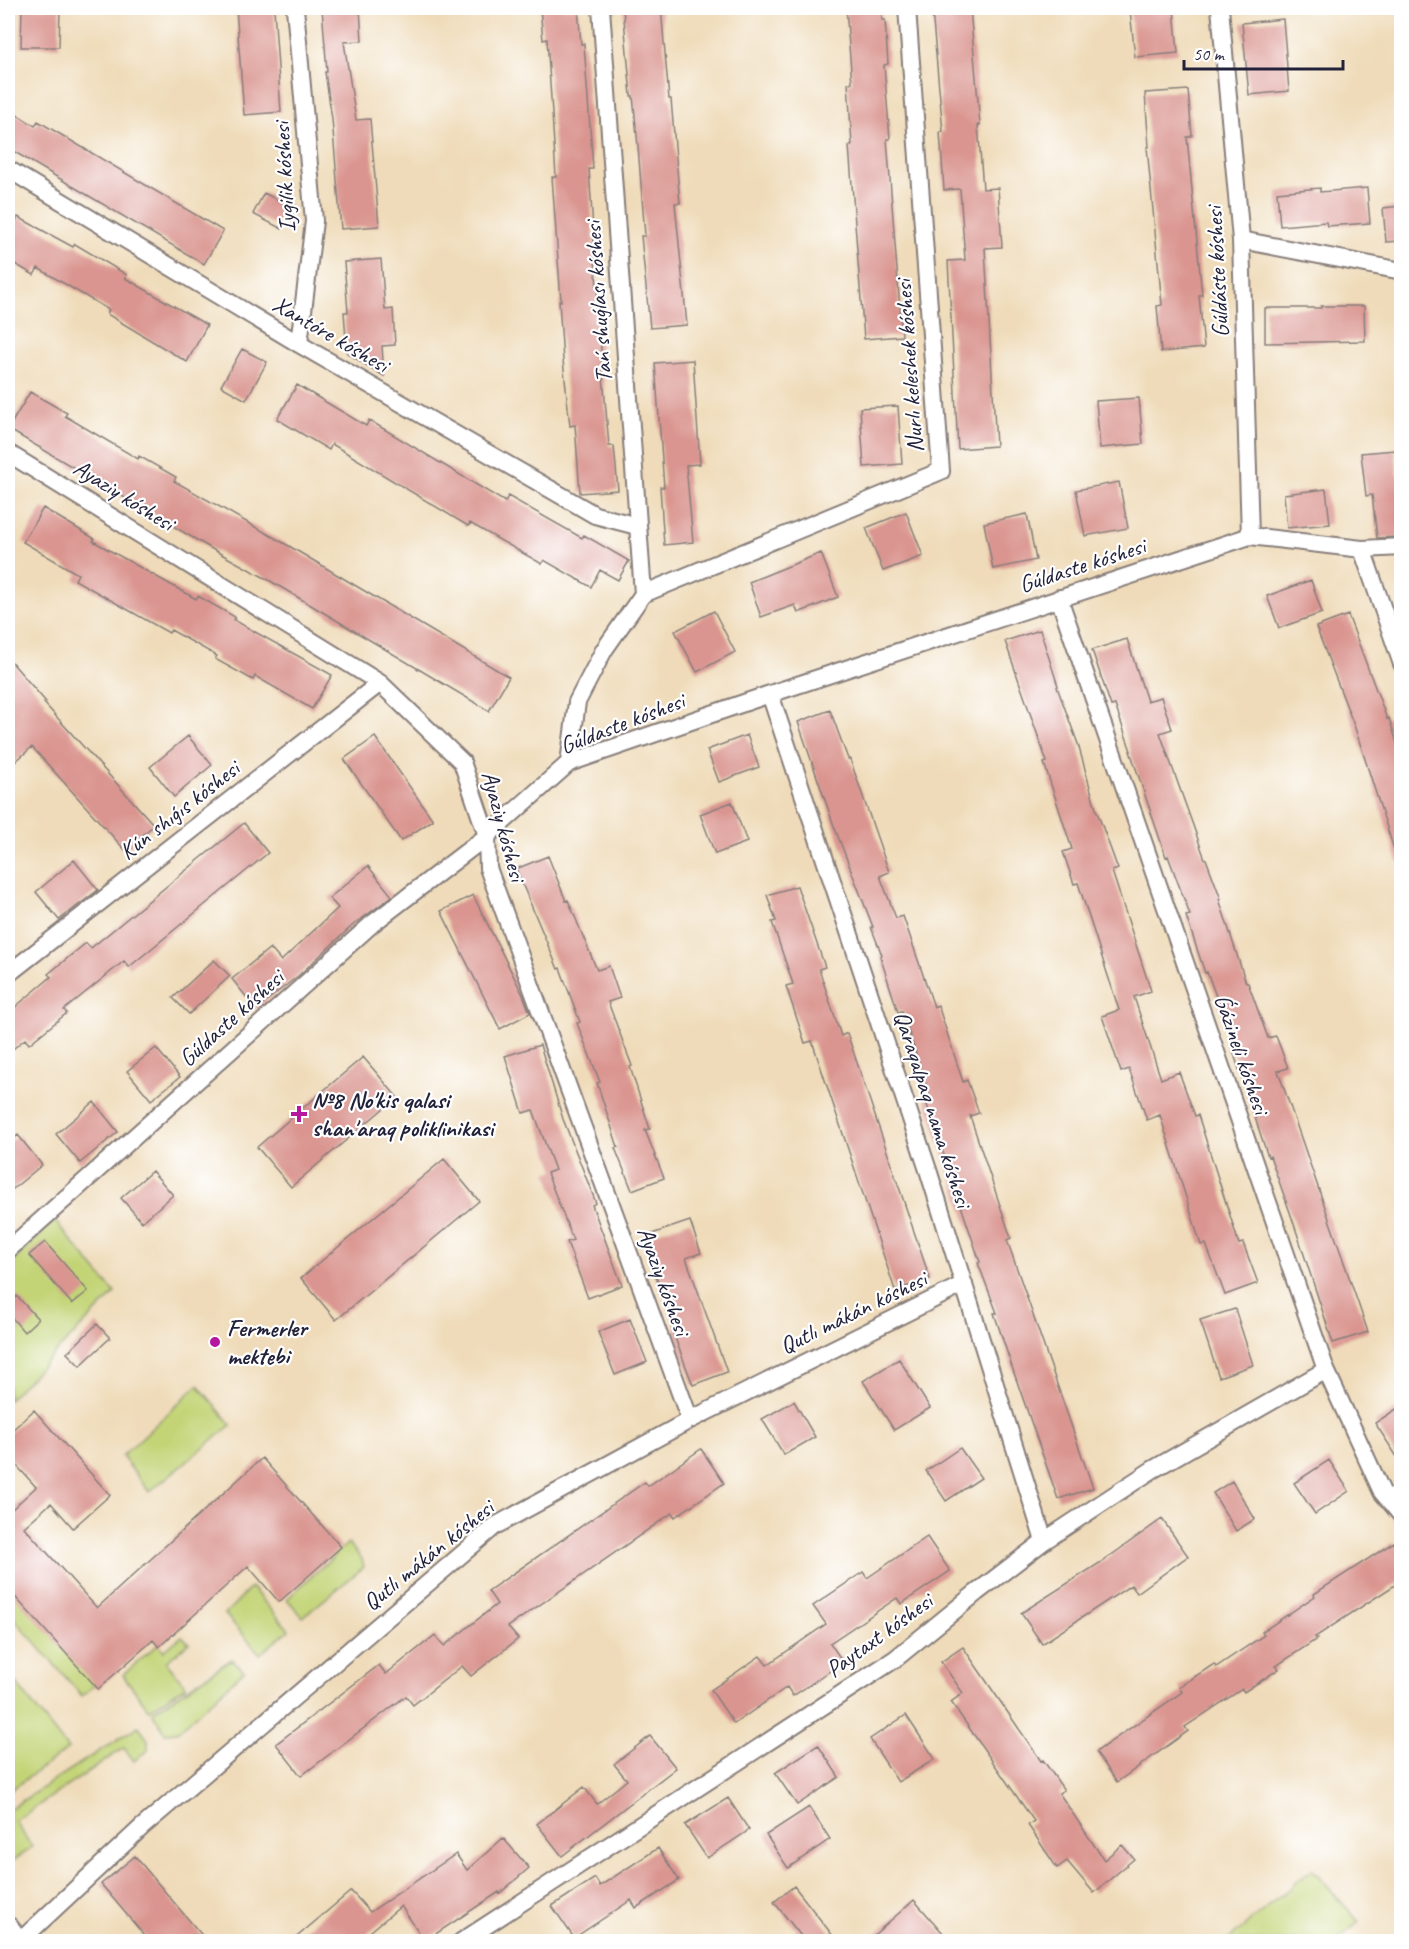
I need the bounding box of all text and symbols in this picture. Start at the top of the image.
scale bar [1184,33,1343,71]
text: 50 m [1193,43,1226,65]
street label: Iygilik kóshesi [266,119,302,233]
street label: Gúldáste kóshesi [1198,203,1235,338]
street label: Tań shuǵlası kóshesi [577,218,619,384]
street label: Nurlı keleshek kóshesi [888,276,930,454]
street label: Xantóre kóshesi [268,289,397,381]
street label: Ayaziy kóshesi [68,452,182,539]
street label: Gúldaste kóshesi [1015,530,1151,600]
street label: Gúldaste kóshesi [555,685,691,760]
street label: Kún shıǵıs kóshesi [113,752,247,866]
street label: Ayaziy kóshesi [475,768,534,887]
street label: Gúldaste kóshesi [172,961,292,1073]
street label: Ǵázineli kóshesi [1208,990,1277,1120]
street label: Qaraqalpaq nama kóshesi [887,1007,980,1213]
place label: №8 No'kis qalasi shan'araq poliklinikasi [312,1085,497,1143]
marker: №8 No'kis qalasi shan'araq poliklinikasi [290,1105,308,1123]
street label: Ayaziy kóshesi [631,1223,698,1342]
street label: Qutlı mákán kóshesi [775,1262,934,1361]
place label: Fermerler mektebi [227,1313,309,1371]
marker: Fermerler mektebi [208,1335,222,1349]
street label: Qutlı mákán kóshesi [356,1491,501,1617]
street label: Paytaxt kóshesi [820,1585,940,1684]

